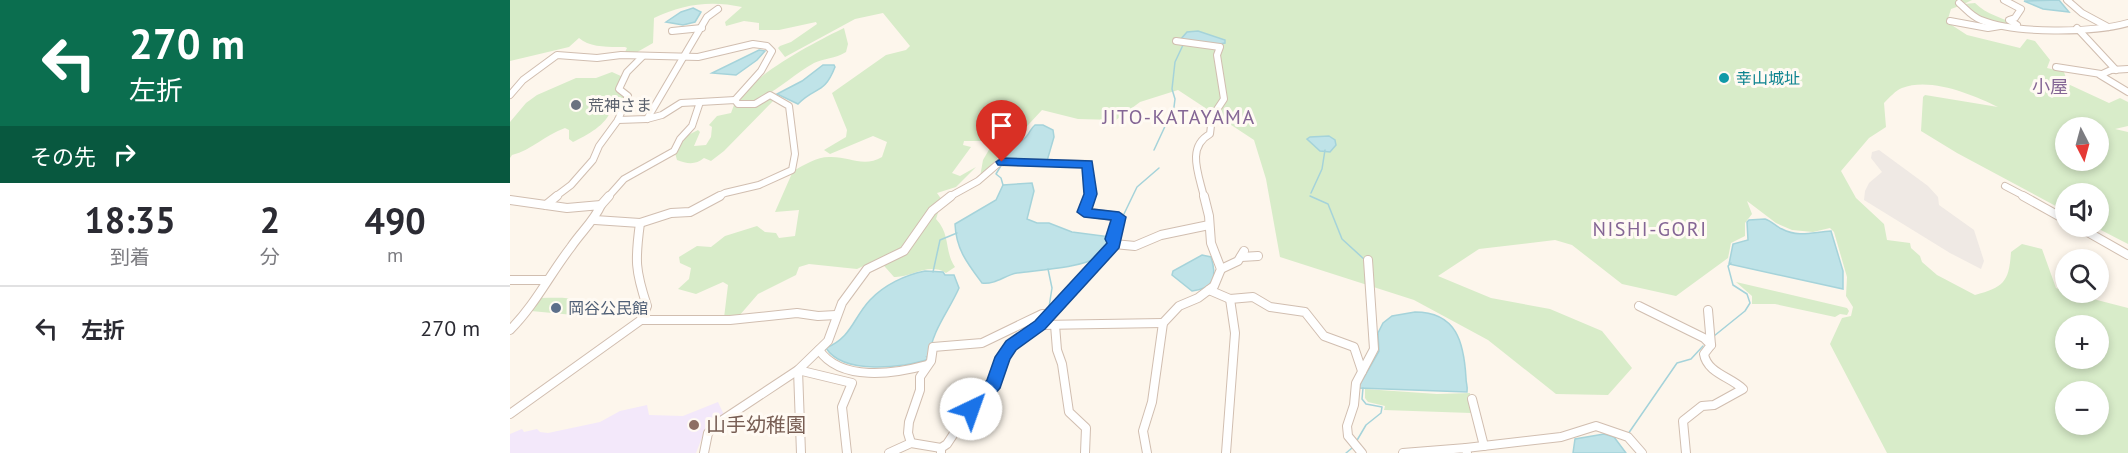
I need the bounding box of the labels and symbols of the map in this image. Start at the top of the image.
place label: 幸山城址 [1736,68,1800,88]
marker: 幸山城址 [1717,71,1731,85]
district label: 小屋 [2032,75,2068,98]
place label: 荒神さま [588,95,652,115]
marker: 荒神さま [569,98,583,112]
pin [976,100,1027,162]
district label: JITO-KATAYAMA [1101,104,1256,130]
north arrow [2055,117,2109,171]
district label: NISHI-GORI [1593,216,1708,242]
place label: 岡谷公民館 [568,298,648,318]
marker: 岡谷公民館 [549,301,563,315]
position arrow [939,377,1003,441]
place label: 山手幼稚園 [706,412,806,438]
marker: 山手幼稚園 [687,418,701,432]

